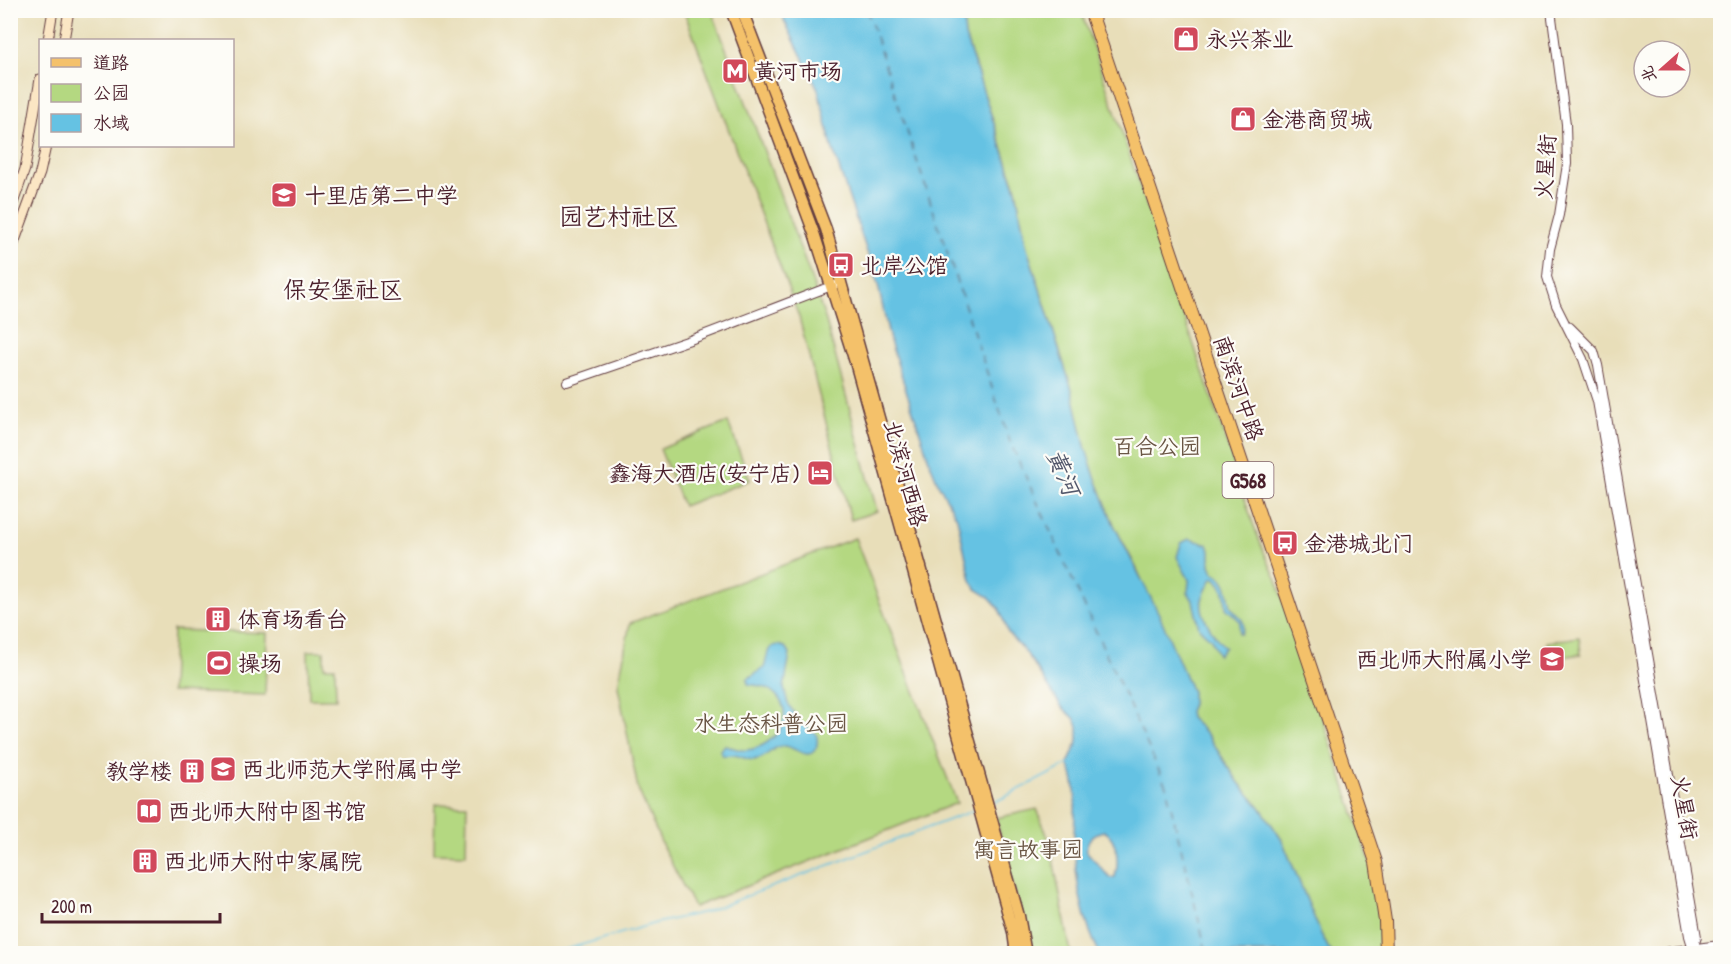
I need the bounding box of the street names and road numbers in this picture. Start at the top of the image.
street label: 火星街 [1528,133,1562,201]
street label: 南滨河中路 [1207,331,1271,445]
street label: 北滨河西路 [877,416,935,530]
road number: G568 [1222,462,1274,498]
street label: 火星街 [1664,772,1706,842]

